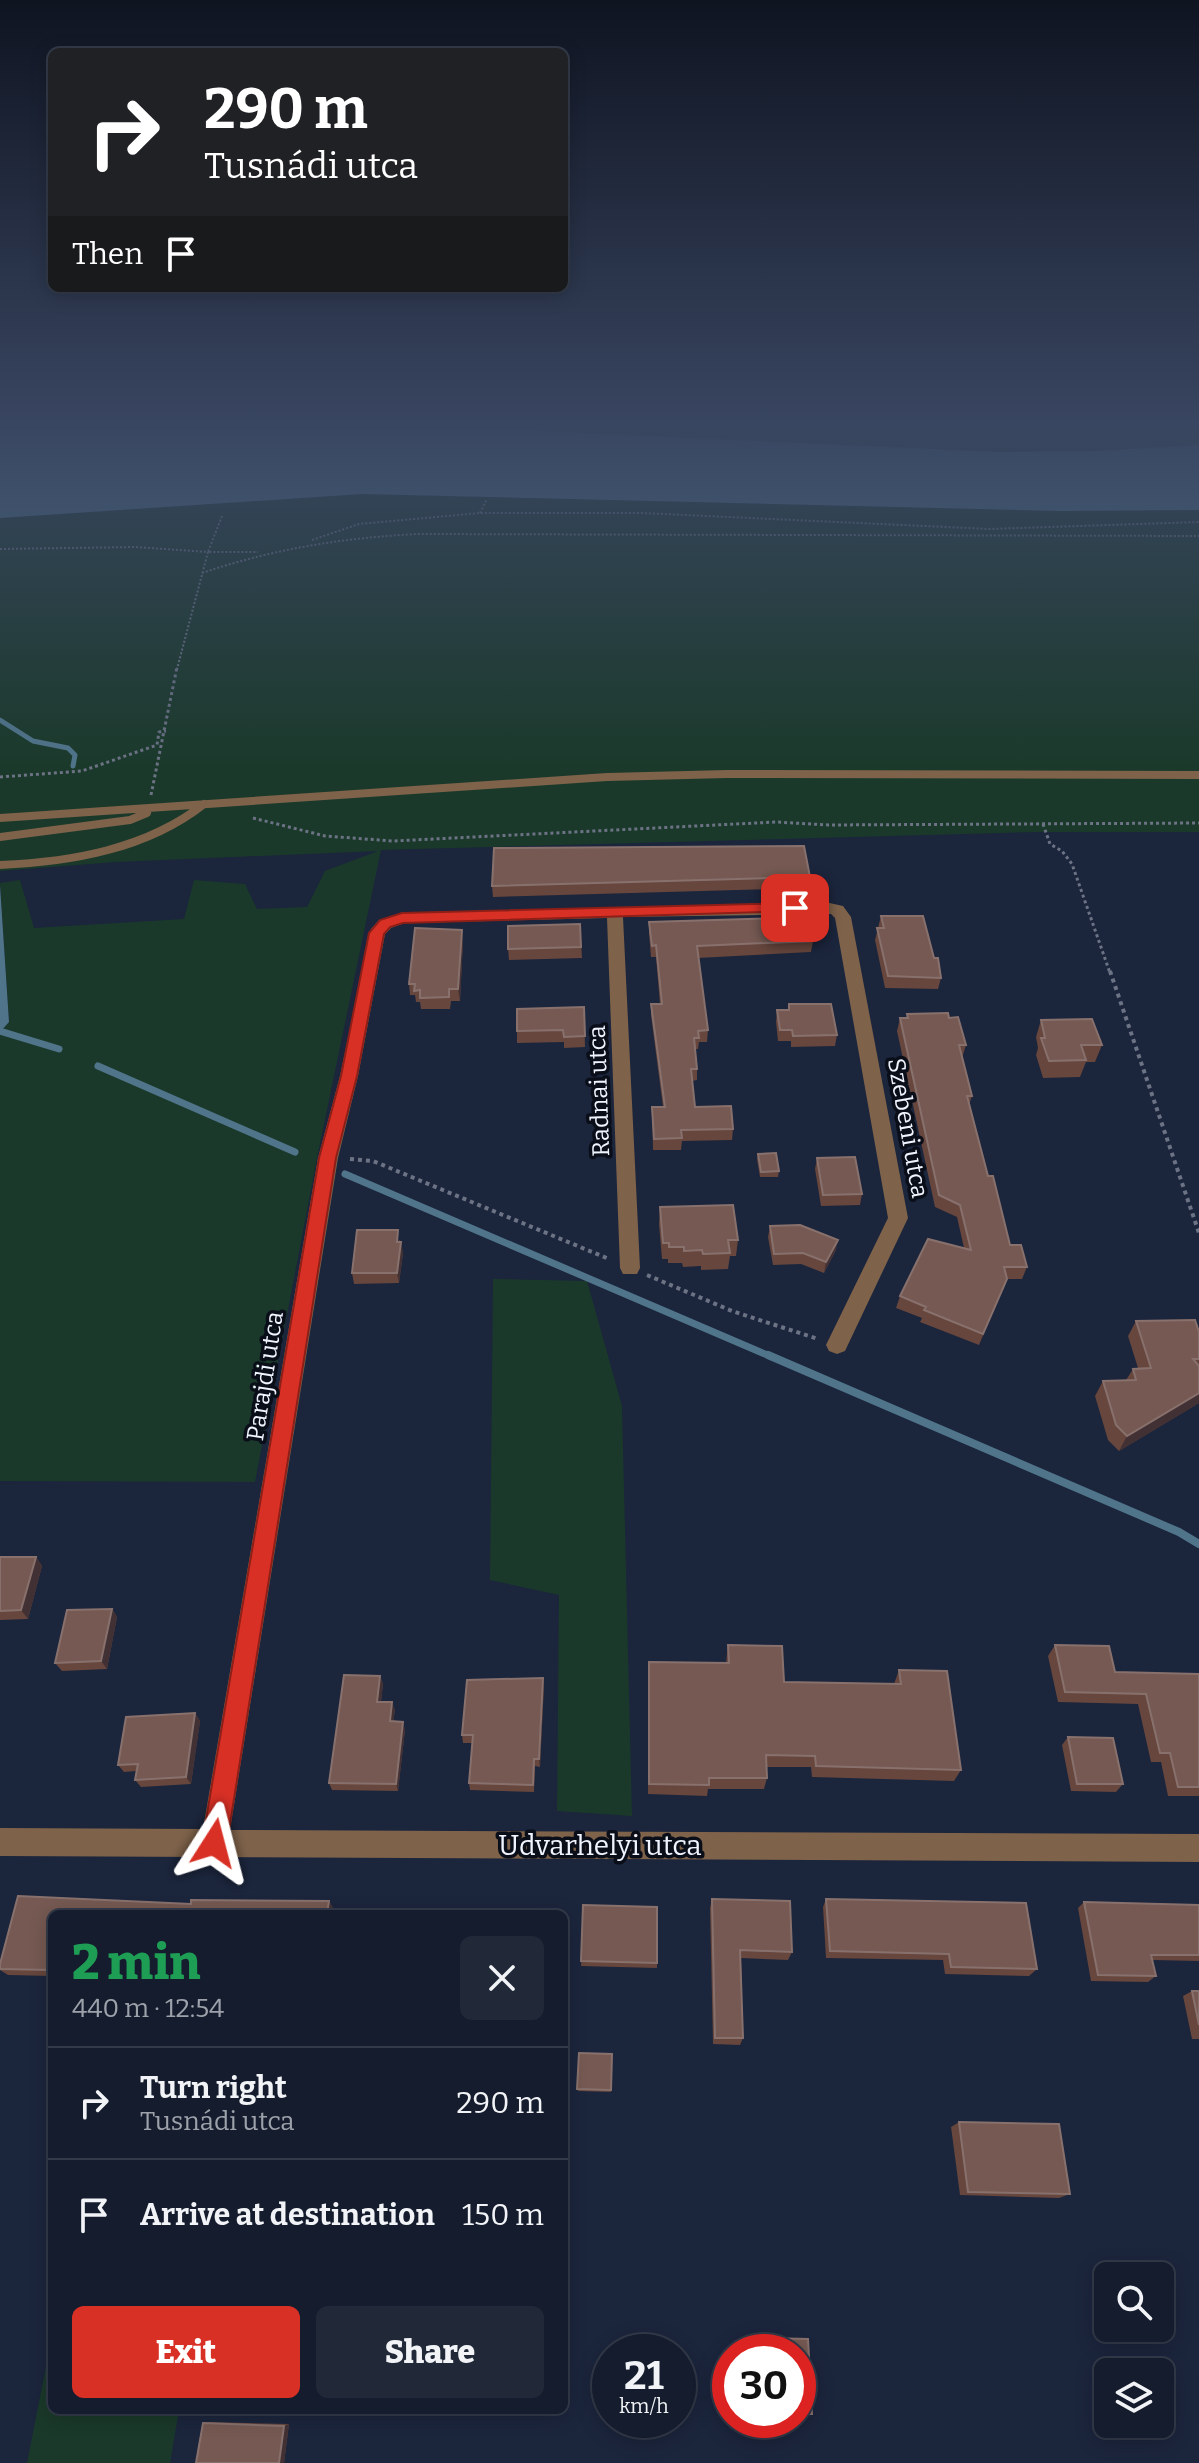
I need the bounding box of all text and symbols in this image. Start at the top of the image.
text: 290 m [204,76,368,143]
icon: right [72,80,176,184]
text: Tusnádi utca [204,144,418,188]
icon: arrive [159,232,203,276]
text: Then [72,236,143,272]
pin [761,874,829,942]
icon: arrive [773,886,817,930]
street label: Radnai utca [583,1025,615,1157]
street label: Szebeni utca [882,1056,934,1200]
street label: Parajdi utca [241,1309,289,1443]
position arrow [172,1801,256,1885]
street label: Udvarhelyi utca [498,1829,702,1862]
text: 2 min [72,1934,200,1992]
button: close [460,1936,544,2020]
text: 440 m · 12:54 [72,1993,224,2024]
text: Turn right [140,2070,287,2106]
icon: right [72,2081,116,2125]
text: 290 m [456,2085,544,2121]
text: Tusnádi utca [140,2106,295,2137]
icon: arrive [72,2193,116,2237]
text: Arrive at destination [140,2197,435,2233]
text: 150 m [462,2197,544,2233]
map controls [1094,2262,1174,2438]
button: search [1094,2262,1174,2342]
button: Exit [72,2306,300,2398]
button: Share [316,2306,544,2398]
speed limit sign: 30 [712,2334,816,2438]
text: 21 [624,2352,664,2400]
button: layers [1094,2358,1174,2438]
text: km/h [619,2394,669,2418]

